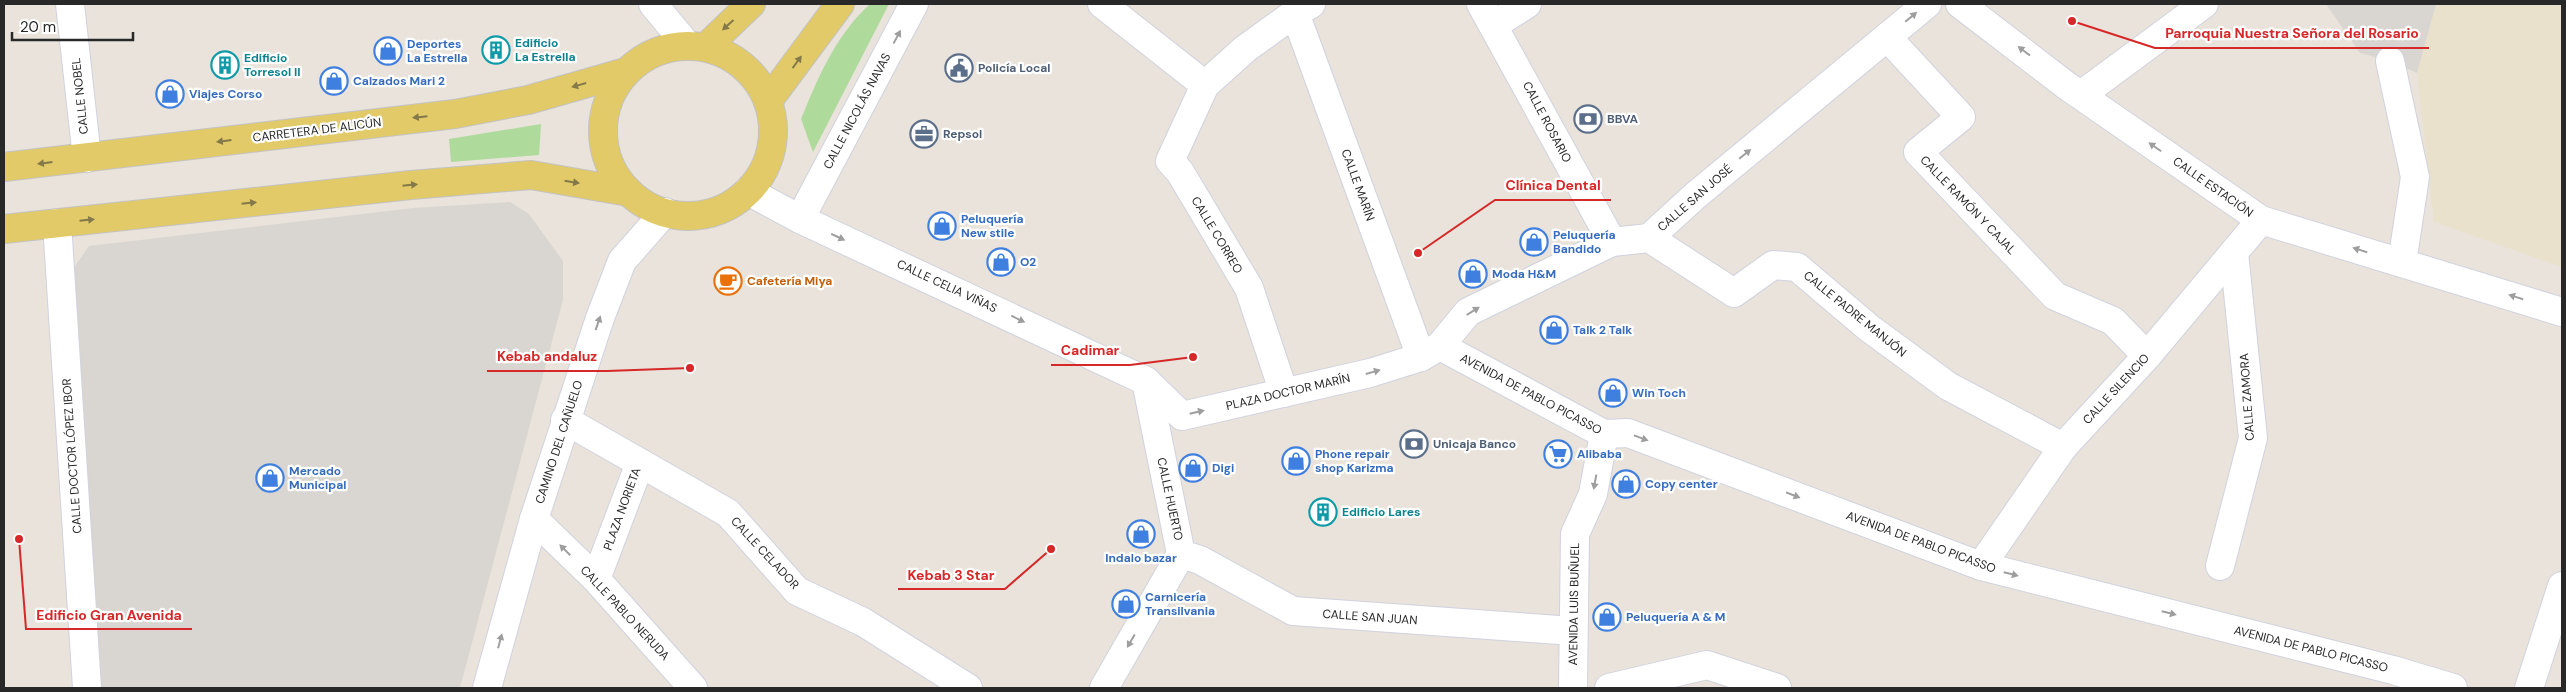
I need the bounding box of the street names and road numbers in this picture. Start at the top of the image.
street label: CALLE NICOLÁS NAVAS [820,50,894,172]
street label: CALLE NOBEL [68,57,92,135]
street label: CALLE ROSARIO [1519,79,1575,165]
street label: CARRETERA DE ALICÚN [252,114,382,146]
street label: CALLE MARÍN [1338,147,1378,223]
street label: CALLE RAMÓN Y CAJAL [1917,152,2019,258]
street label: CALLE ESTACIÓN [2170,153,2256,221]
street label: CALLE SAN JOSÉ [1654,161,1736,235]
street label: CALLE CORREO [1188,193,1246,277]
street label: CALLE CELIA VIÑAS [894,256,1000,316]
street label: CALLE PADRE MANJÓN [1800,267,1910,361]
street label: AVENIDA DE PABLO PICASSO [1457,350,1605,438]
street label: CALLE SILENCIO [2079,350,2153,428]
street label: CALLE ZAMORA [2236,353,2258,441]
street label: PLAZA DOCTOR MARÍN [1224,370,1352,414]
street label: CALLE DOCTOR LÓPEZ IBOR [59,378,85,534]
street label: CAMINO DEL CAÑUELO [532,378,586,506]
street label: CALLE HUERTO [1153,456,1187,542]
street label: PLAZA NORIETA [600,465,644,553]
street label: AVENIDA DE PABLO PICASSO [1844,507,1998,577]
street label: CALLE CELADOR [727,513,803,593]
street label: AVENIDA LUIS BUÑUEL [1565,543,1583,665]
street label: CALLE PABLO NERUDA [577,562,673,664]
street label: CALLE SAN JUAN [1322,606,1418,628]
street label: AVENIDA DE PABLO PICASSO [2232,622,2390,676]

